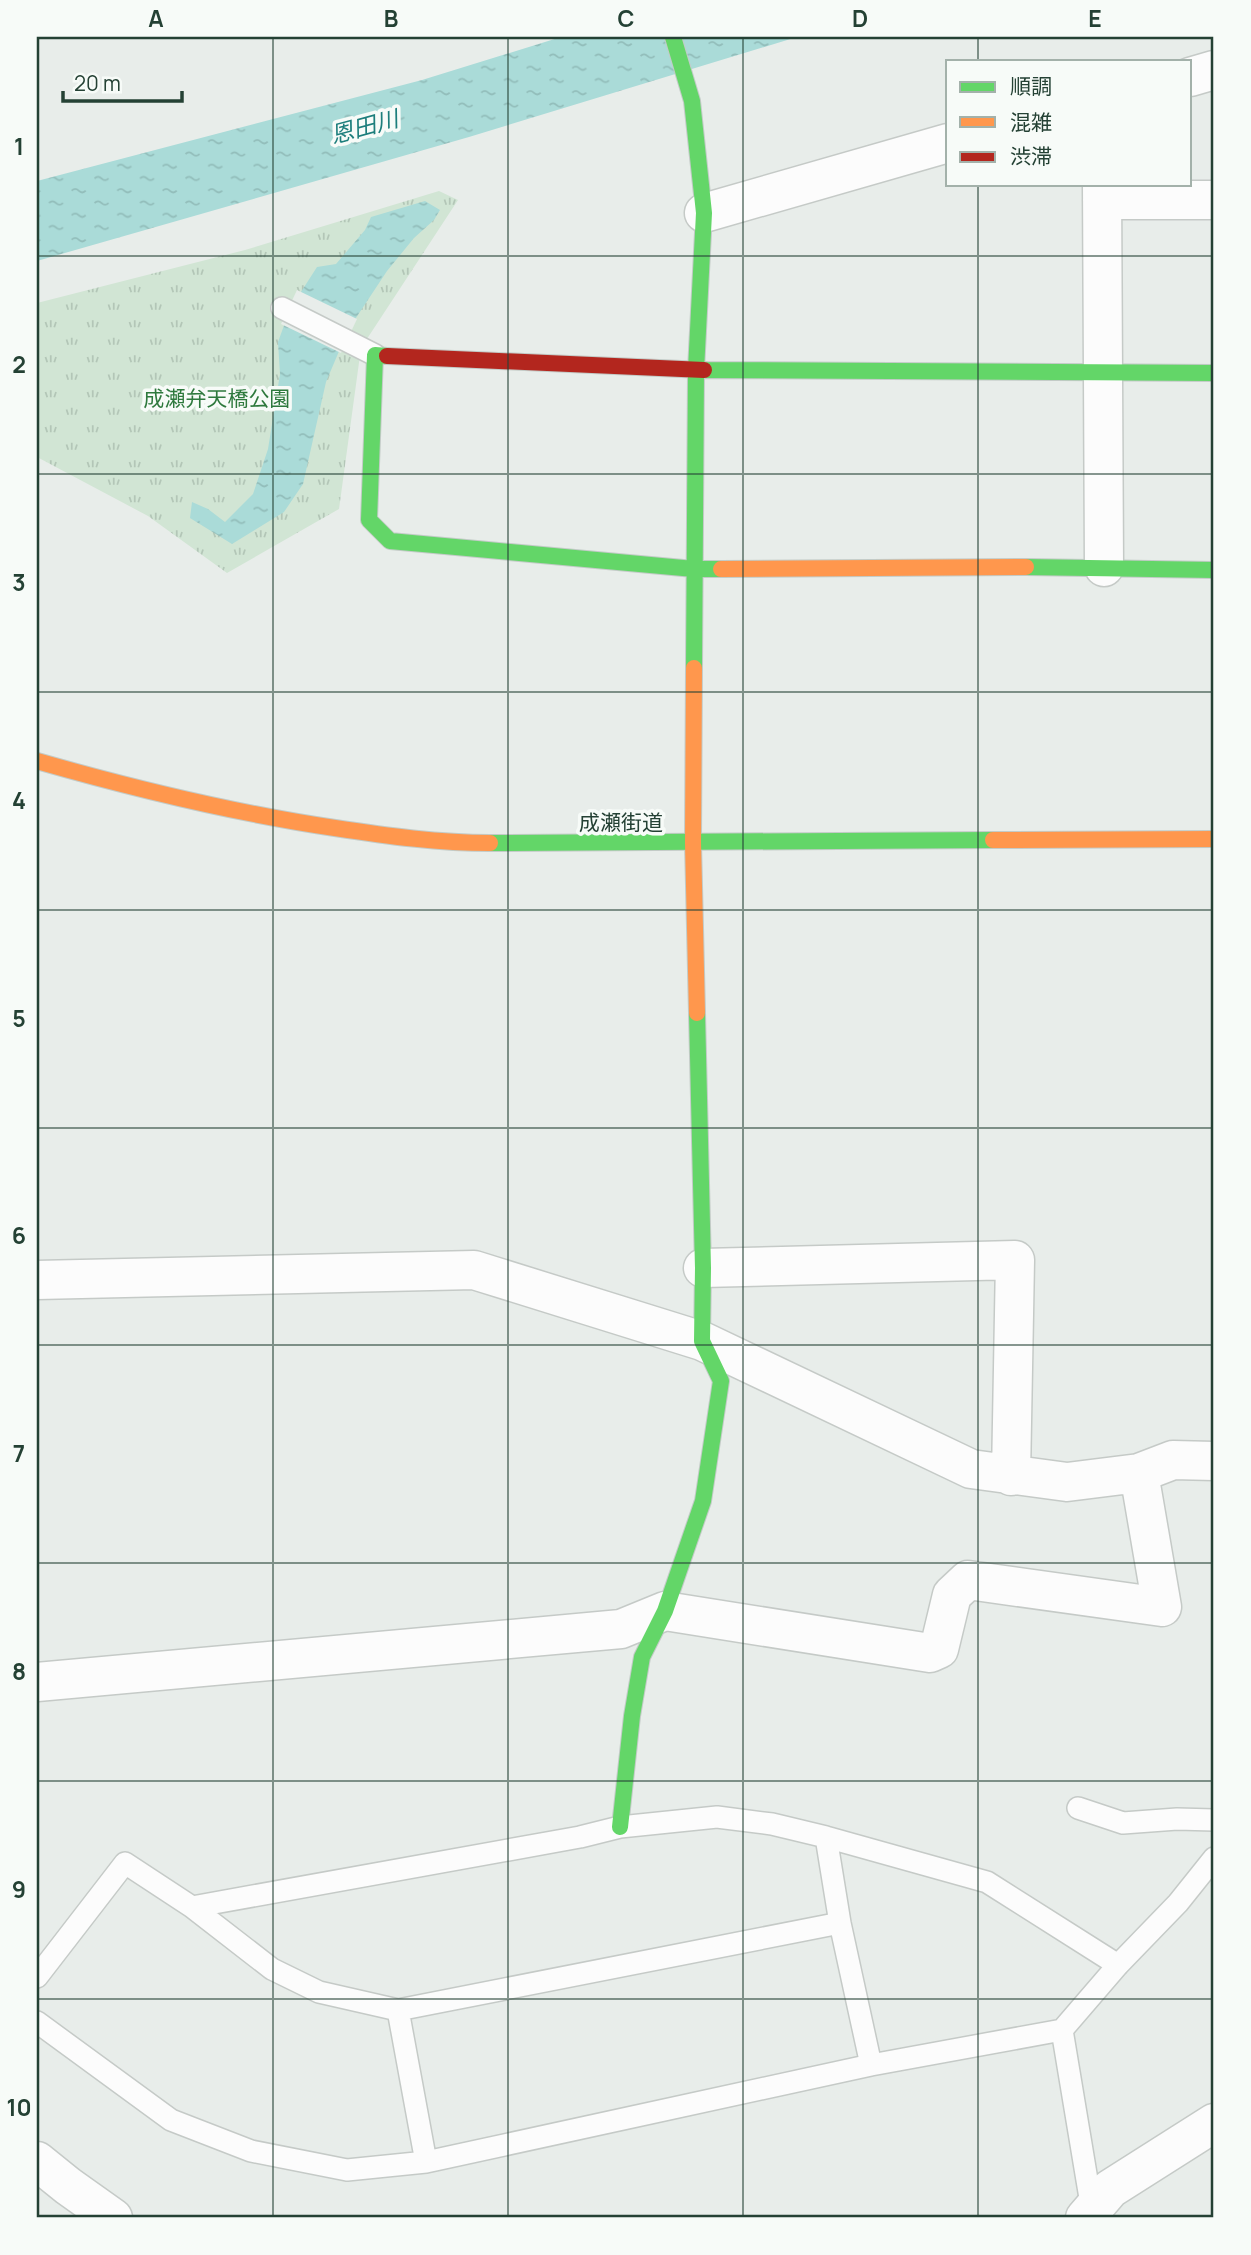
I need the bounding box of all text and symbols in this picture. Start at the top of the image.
text: A [148,2,164,34]
text: B [384,2,398,34]
text: C [618,2,635,34]
text: D [852,2,868,34]
text: E [1088,2,1102,34]
scale bar [63,60,182,104]
legend [946,60,1192,186]
text: 20 m [74,69,121,97]
text: 順調 [1010,72,1052,100]
water label: 恩田川 [327,101,404,150]
text: 混雑 [1010,108,1052,136]
text: 1 [14,130,24,162]
text: 渋滞 [1010,142,1052,170]
text: 2 [12,348,26,380]
park label: 成瀬弁天橋公園 [144,384,291,412]
text: 3 [12,566,26,598]
text: 4 [12,784,26,816]
street label: 成瀬街道 [579,808,663,836]
text: 5 [12,1002,26,1034]
text: 6 [12,1219,26,1251]
text: 7 [13,1437,25,1469]
text: 8 [12,1655,26,1687]
text: 9 [12,1873,26,1905]
text: 10 [6,2091,32,2123]

